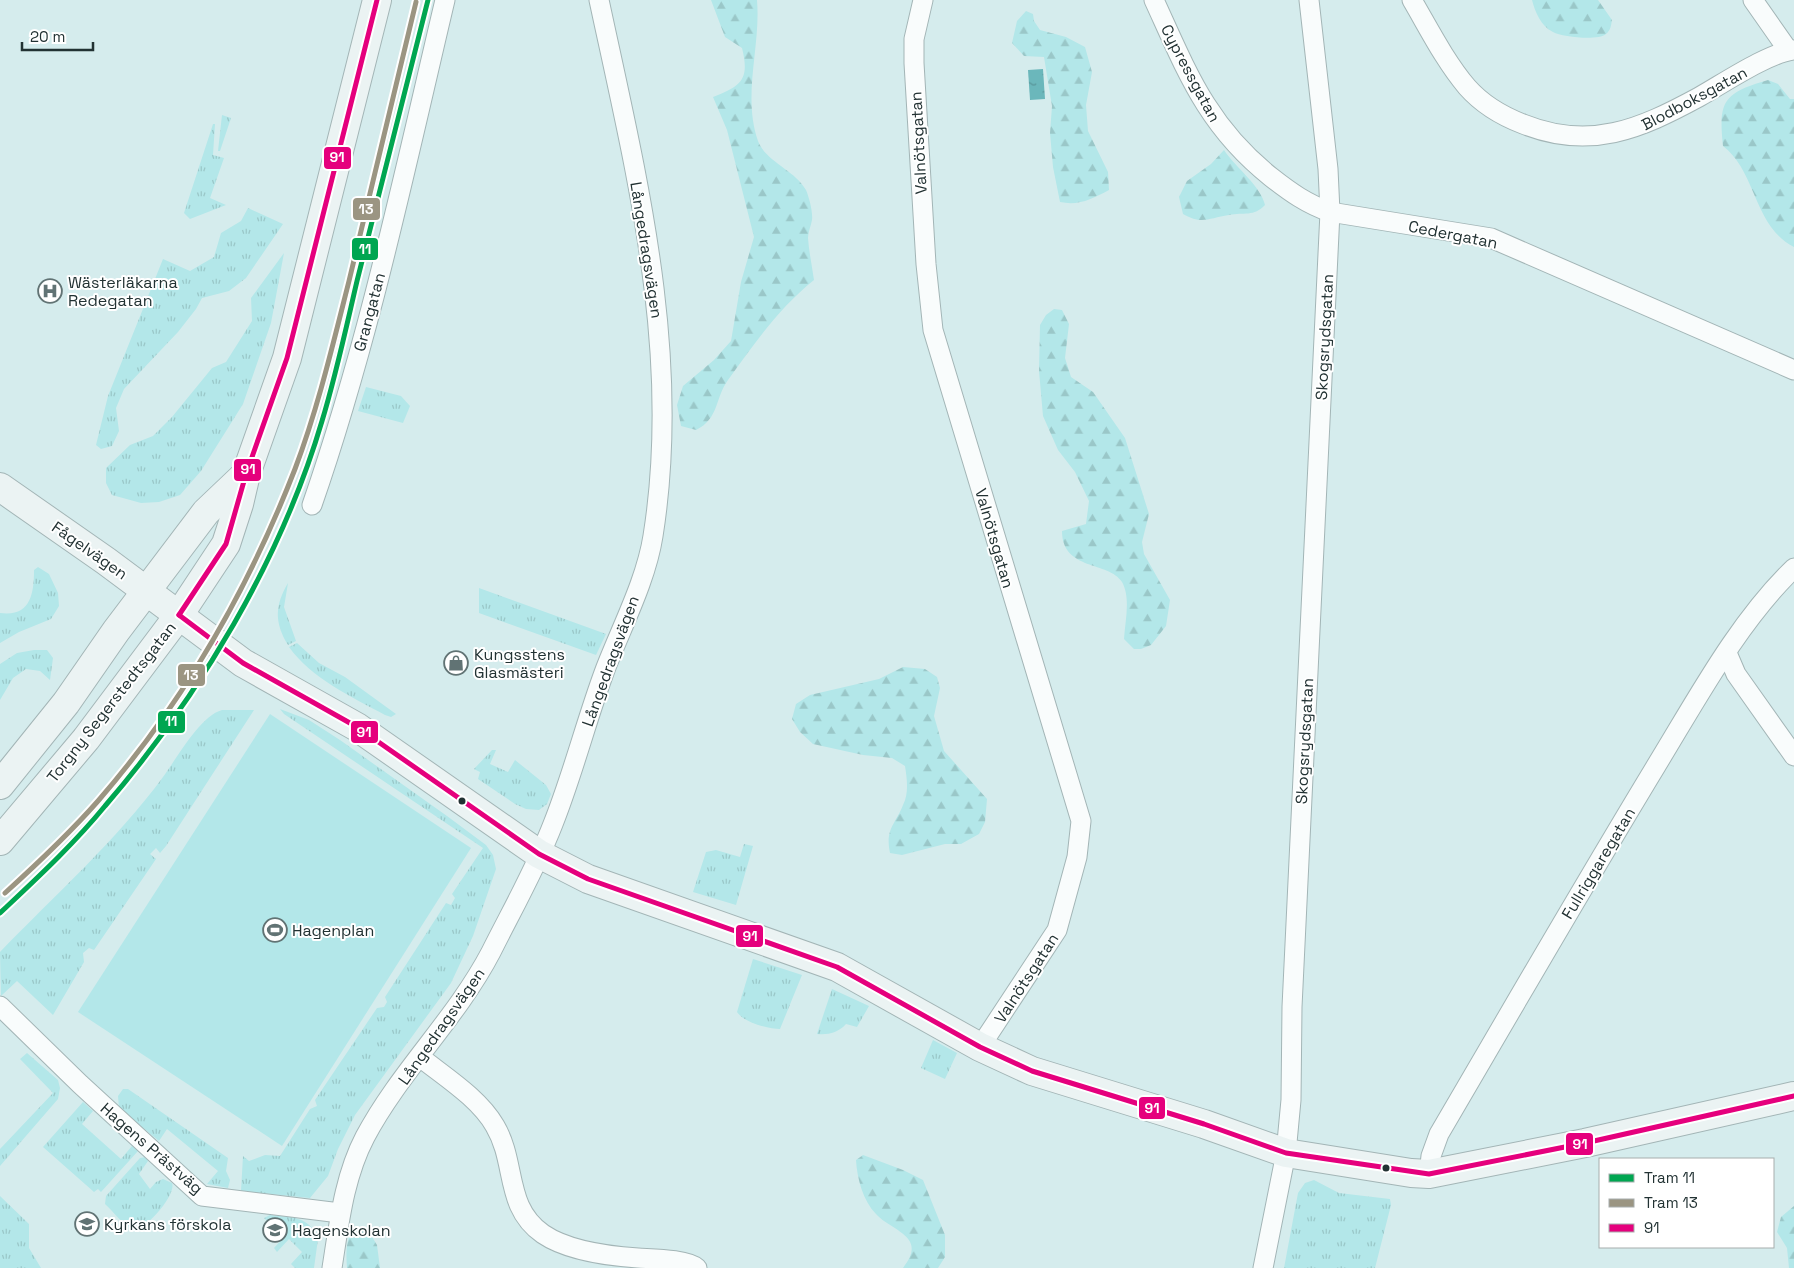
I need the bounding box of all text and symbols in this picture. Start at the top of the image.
scale bar [22,20,94,52]
street label: Cypressgatan [1156,21,1225,126]
text: 20 m [30,27,65,46]
street label: Blodboksgatan [1638,62,1751,135]
street label: Valnötsgatan [905,91,932,195]
line badge: 91 [323,146,352,170]
text: 91 [330,148,344,166]
street label: Långedragsvägen [625,180,668,320]
line badge: 13 [352,197,381,221]
text: 13 [359,200,373,218]
street label: Cedergatan [1406,216,1499,253]
line badge: 11 [351,237,379,261]
text: 11 [359,240,371,258]
street label: Grangatan [349,270,390,354]
place label: Wästerläkarna Redegatan [68,272,178,311]
street label: Skogsrydsgatan [1311,273,1338,401]
hospital icon: Wästerläkarna Redegatan [37,278,63,304]
line badge: 91 [233,458,262,482]
text: 91 [241,460,255,478]
street label: Valnötsgatan [970,486,1019,590]
street label: Fågelvägen [48,517,132,584]
street label: Långedragsvägen [577,593,644,730]
street label: Torgny Segerstedtsgatan [42,618,181,787]
place label: Kungsstens Glasmästeri [474,644,565,683]
shop icon: Kungsstens Glasmästeri [443,650,469,676]
line badge: 13 [177,663,206,687]
text: 13 [184,666,198,684]
street label: Skogsrydsgatan [1291,677,1318,805]
line badge: 11 [157,710,186,734]
text: 11 [165,712,177,730]
line badge: 91 [350,720,379,744]
text: 91 [357,723,371,741]
unlabelled marker [457,796,467,806]
street label: Fullriggaregatan [1557,804,1640,923]
sports icon: Hagenplan [262,917,288,943]
place label: Hagenplan [292,920,374,941]
line badge: 91 [735,924,764,948]
text: 91 [743,927,757,945]
street label: Valnötsgatan [990,929,1063,1027]
street label: Långedragsvägen [393,964,490,1089]
line badge: 91 [1138,1096,1166,1120]
street label: Hagens Prästväg [96,1098,207,1199]
text: 91 [1145,1099,1159,1117]
line badge: 91 [1565,1132,1594,1156]
text: 91 [1573,1135,1587,1153]
legend [1599,1158,1774,1248]
unlabelled marker [1381,1163,1391,1173]
text: Tram 11 [1644,1168,1695,1187]
text: Tram 13 [1644,1193,1698,1212]
school or university icon: Kyrkans förskola [74,1211,100,1237]
place label: Kyrkans förskola [104,1214,231,1235]
school or university icon: Hagenskolan [262,1217,288,1243]
text: 91 [1644,1218,1659,1237]
place label: Hagenskolan [292,1220,390,1241]

